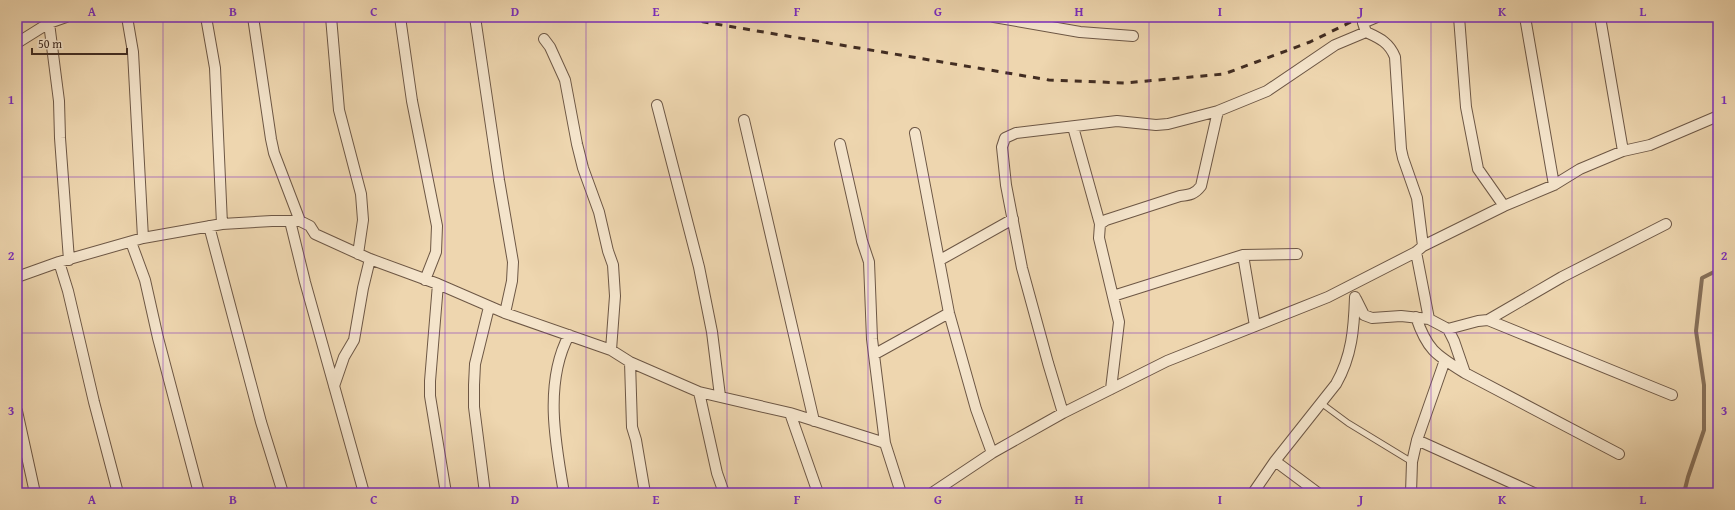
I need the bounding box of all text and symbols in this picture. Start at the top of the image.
text: A [88,2,97,21]
text: B [229,2,237,21]
text: C [370,2,378,21]
text: D [511,2,519,21]
text: E [653,2,660,21]
text: F [794,2,801,21]
text: G [934,2,942,21]
text: H [1074,2,1084,21]
text: I [1218,2,1222,21]
text: J [1357,2,1364,21]
text: K [1498,2,1507,21]
text: L [1640,2,1647,21]
scale bar [32,30,127,56]
text: 50 m [38,35,62,52]
text: 1 [8,90,14,109]
text: 1 [1721,90,1727,109]
text: 2 [8,246,15,265]
text: 2 [1721,246,1728,265]
text: 3 [8,401,14,420]
text: 3 [1721,401,1727,420]
text: A [88,490,97,509]
text: B [229,490,237,509]
text: C [370,490,378,509]
text: D [511,490,519,509]
text: E [653,490,660,509]
text: F [794,490,801,509]
text: G [934,490,942,509]
text: H [1074,490,1084,509]
text: I [1218,490,1222,509]
text: J [1357,490,1364,509]
text: K [1498,490,1507,509]
text: L [1640,490,1647,509]

